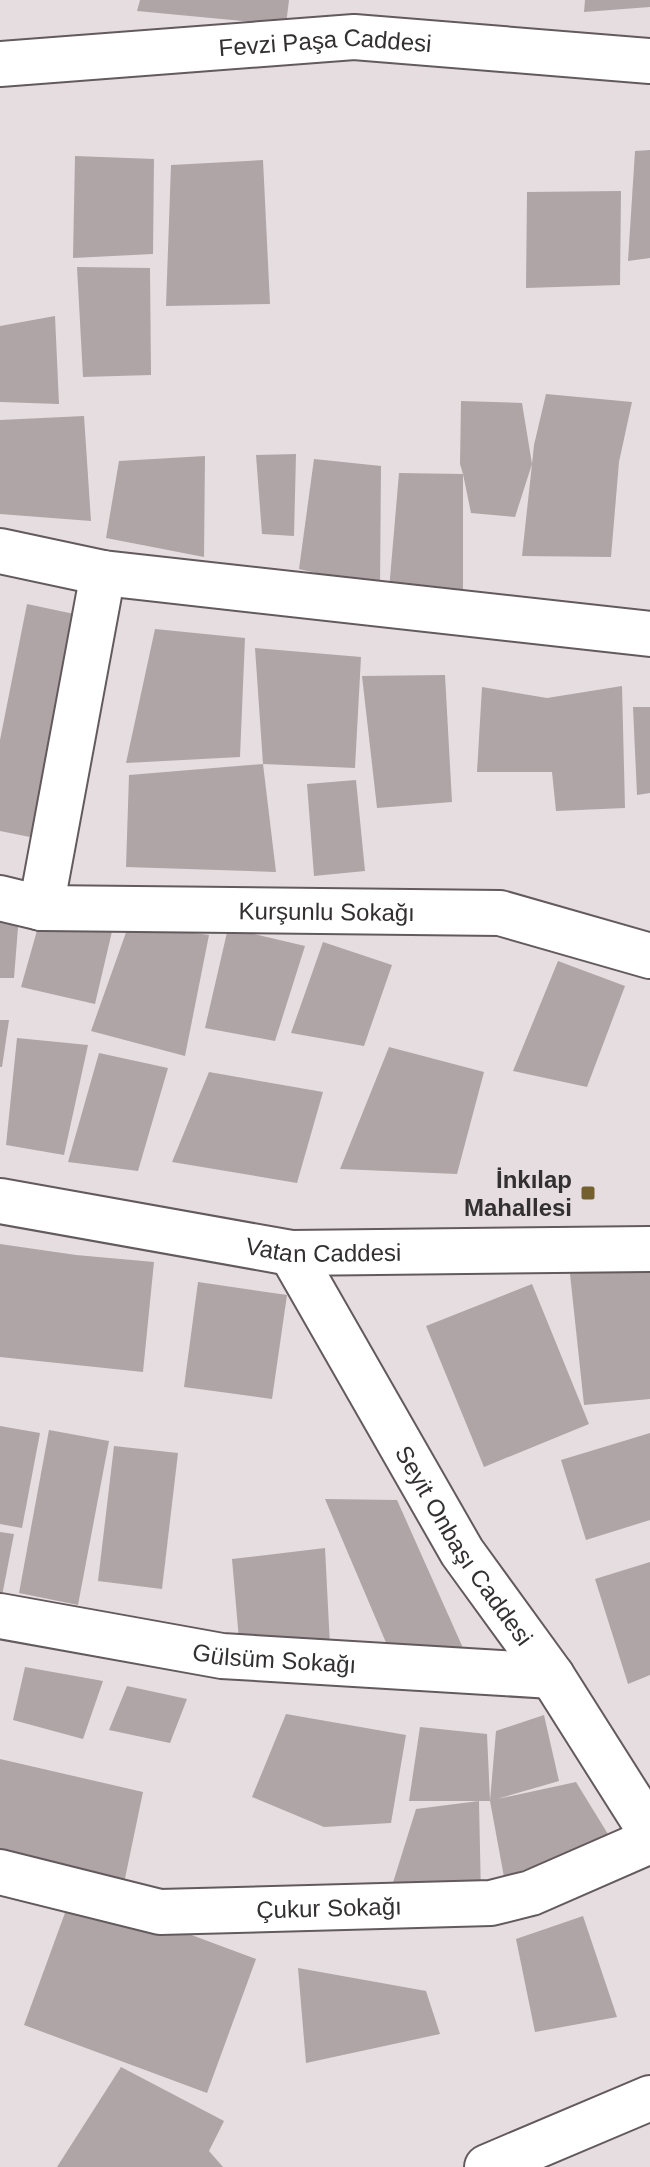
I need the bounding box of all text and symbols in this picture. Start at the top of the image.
street label: Fevzi Paşa Caddesi [218,23,433,61]
street label: Kurşunlu Sokağı [239,897,415,926]
place label: İnkılap Mahallesi [464,1166,572,1221]
marker: İnkılap Mahallesi [579,1184,597,1202]
street label: Vatan Caddesi [244,1232,401,1267]
street label: Seyit Onbaşı Caddesi [390,1441,539,1650]
street label: Gülsüm Sokağı [190,1637,357,1678]
street label: Çukur Sokağı [256,1892,402,1923]

